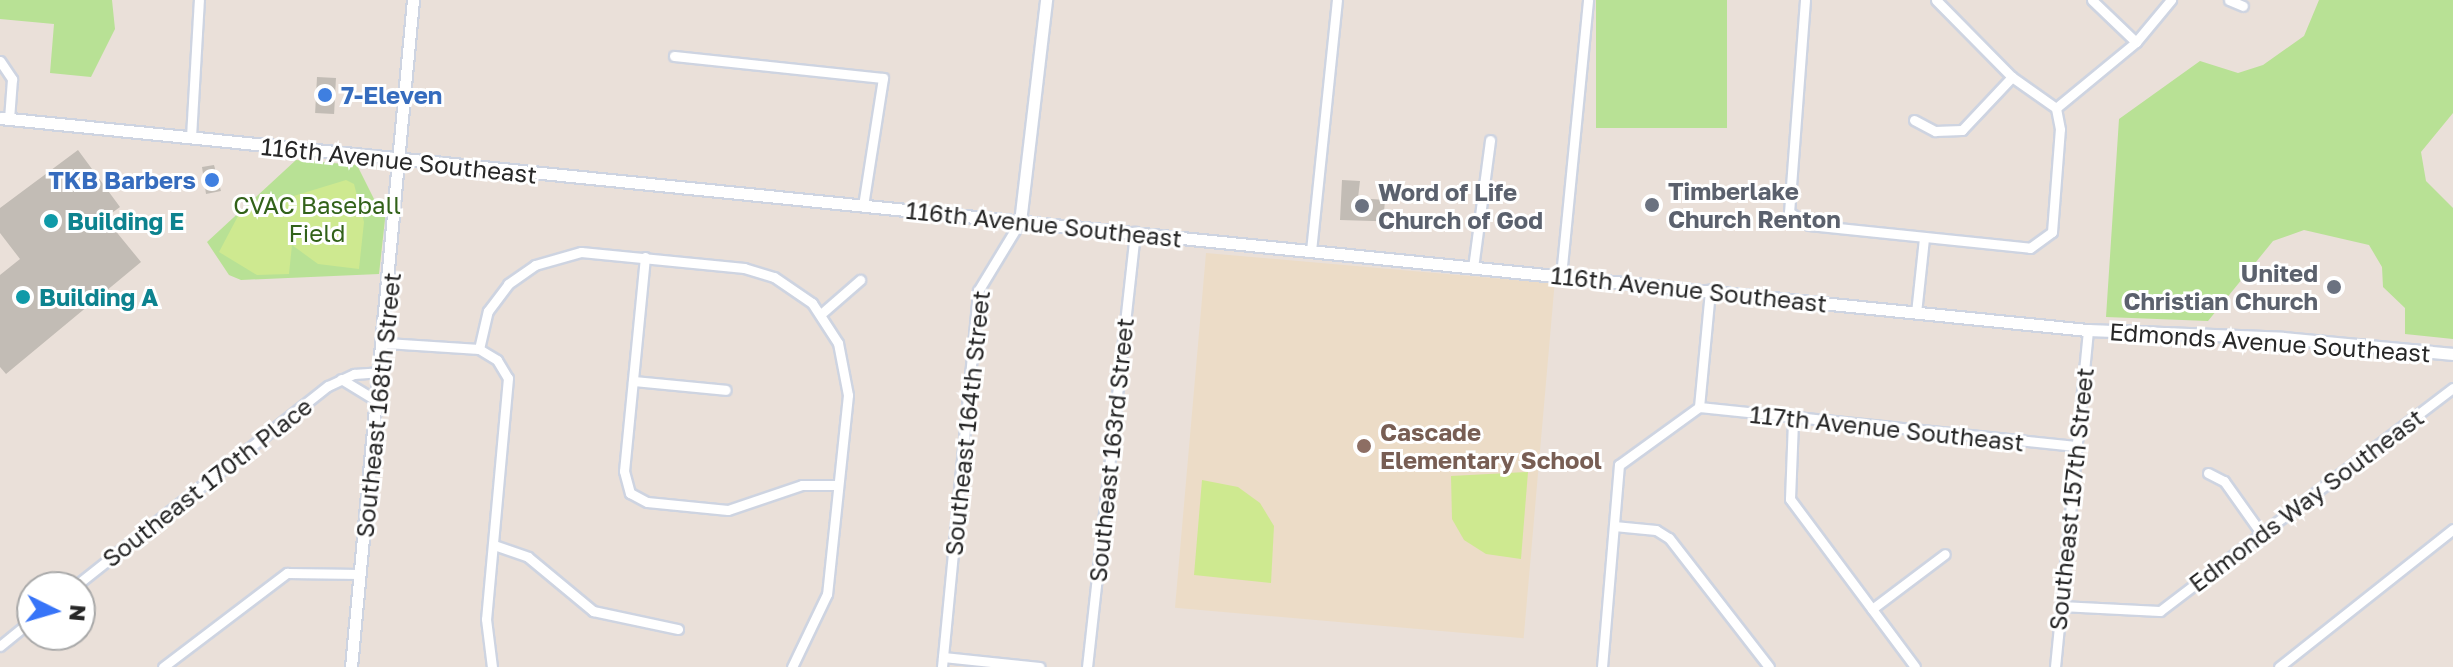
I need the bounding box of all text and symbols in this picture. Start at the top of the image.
place label: 7-Eleven [341,81,442,109]
marker: 7-Eleven [316,86,334,104]
street label: 116th Avenue Southeast [260,131,538,189]
place label: TKB Barbers [48,166,196,194]
marker: TKB Barbers [203,171,221,189]
place label: Timberlake Church Renton [1668,177,1841,233]
place label: Word of Life Church of God [1378,178,1543,234]
park label: CVAC Baseball Field [233,191,401,247]
street label: 116th Avenue Southeast [905,195,1183,253]
marker: Timberlake Church Renton [1643,196,1661,214]
marker: Word of Life Church of God [1353,197,1371,215]
place label: Building E [67,207,184,235]
marker: Building E [42,212,60,230]
place label: United Christian Church [2123,259,2318,315]
street label: 116th Avenue Southeast [1550,260,1828,318]
street label: Southeast 168th Street [350,271,406,539]
marker: United Christian Church [2325,278,2343,296]
place label: Building A [39,283,158,311]
marker: Building A [14,288,32,306]
street label: Southeast 164th Street [939,289,995,557]
street label: Southeast 163rd Street [1083,316,1139,584]
street label: Edmonds Avenue Southeast [2108,316,2432,368]
street label: Southeast 157th Street [2043,366,2099,632]
street label: Southeast 170th Place [96,391,318,573]
street label: 117th Avenue Southeast [1748,399,2026,457]
street label: Edmonds Way Southeast [2183,402,2429,598]
place label: Cascade Elementary School [1380,418,1602,474]
marker: Cascade Elementary School [1355,437,1373,455]
north arrow [16,571,96,651]
text: N [64,603,93,622]

